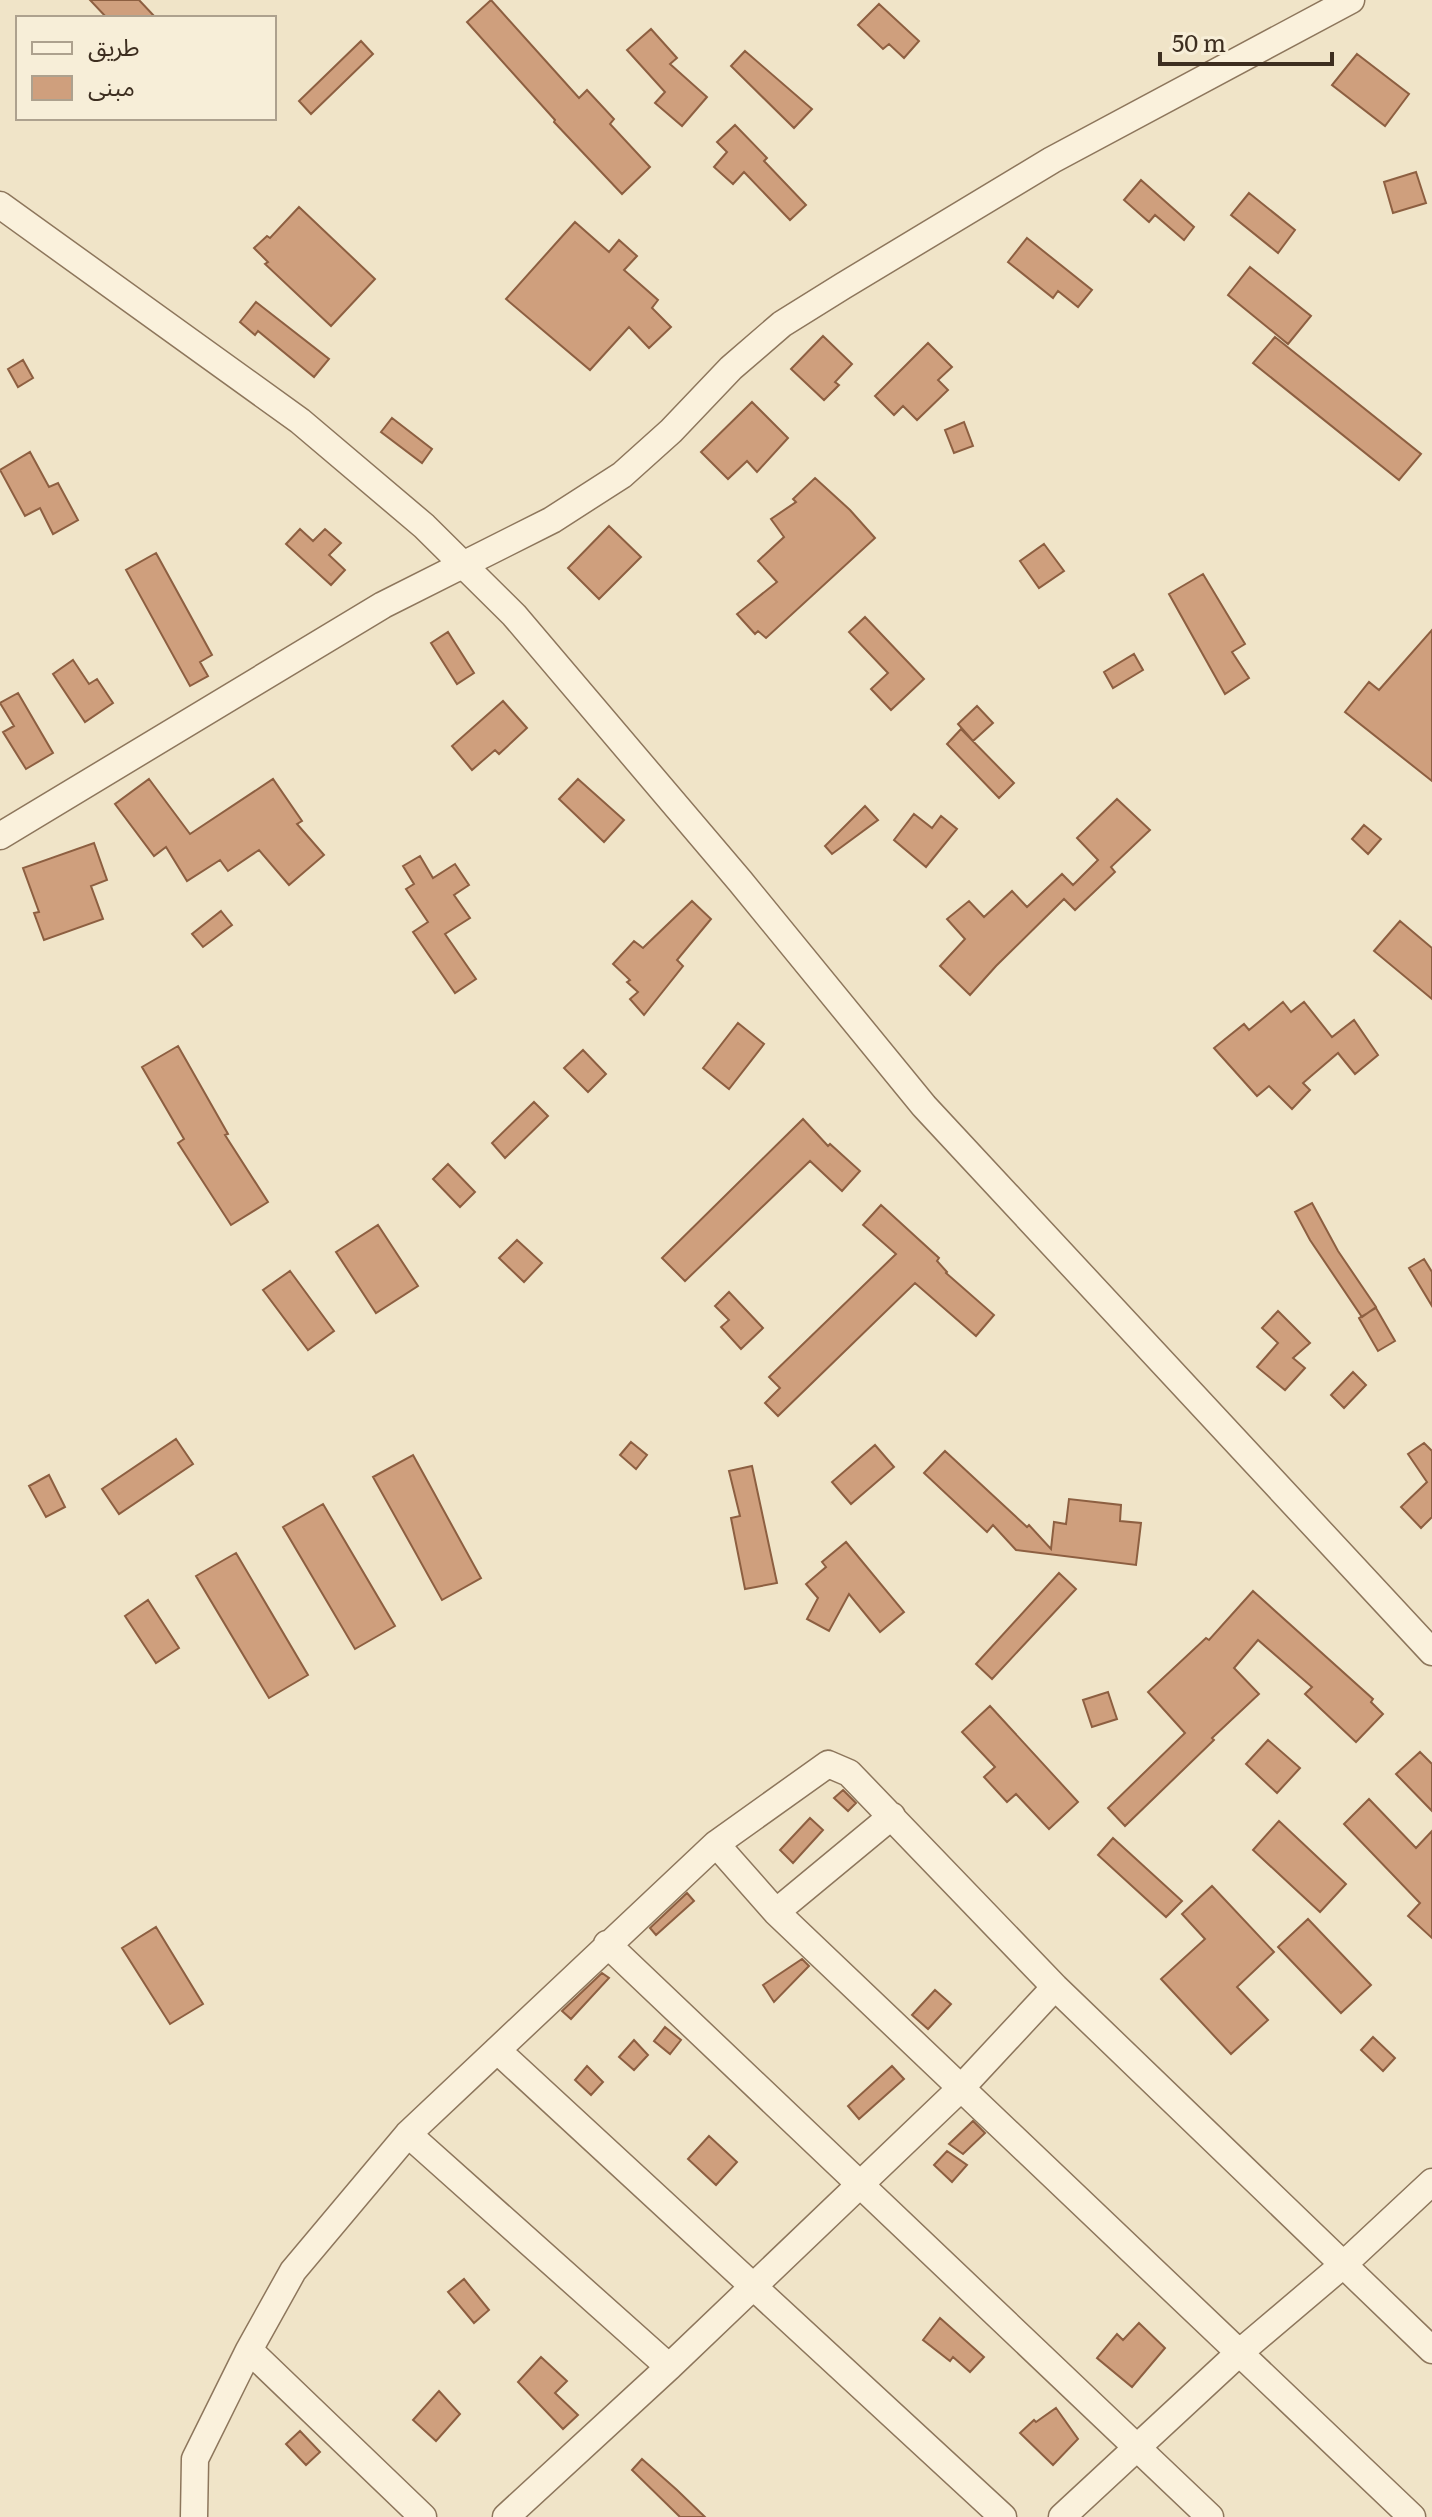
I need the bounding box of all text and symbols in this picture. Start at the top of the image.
legend [16,16,276,120]
scale bar [1160,16,1332,66]
text: 50 m [1172,24,1226,59]
text: طريق [88,28,140,63]
text: مبنى [88,68,135,103]

